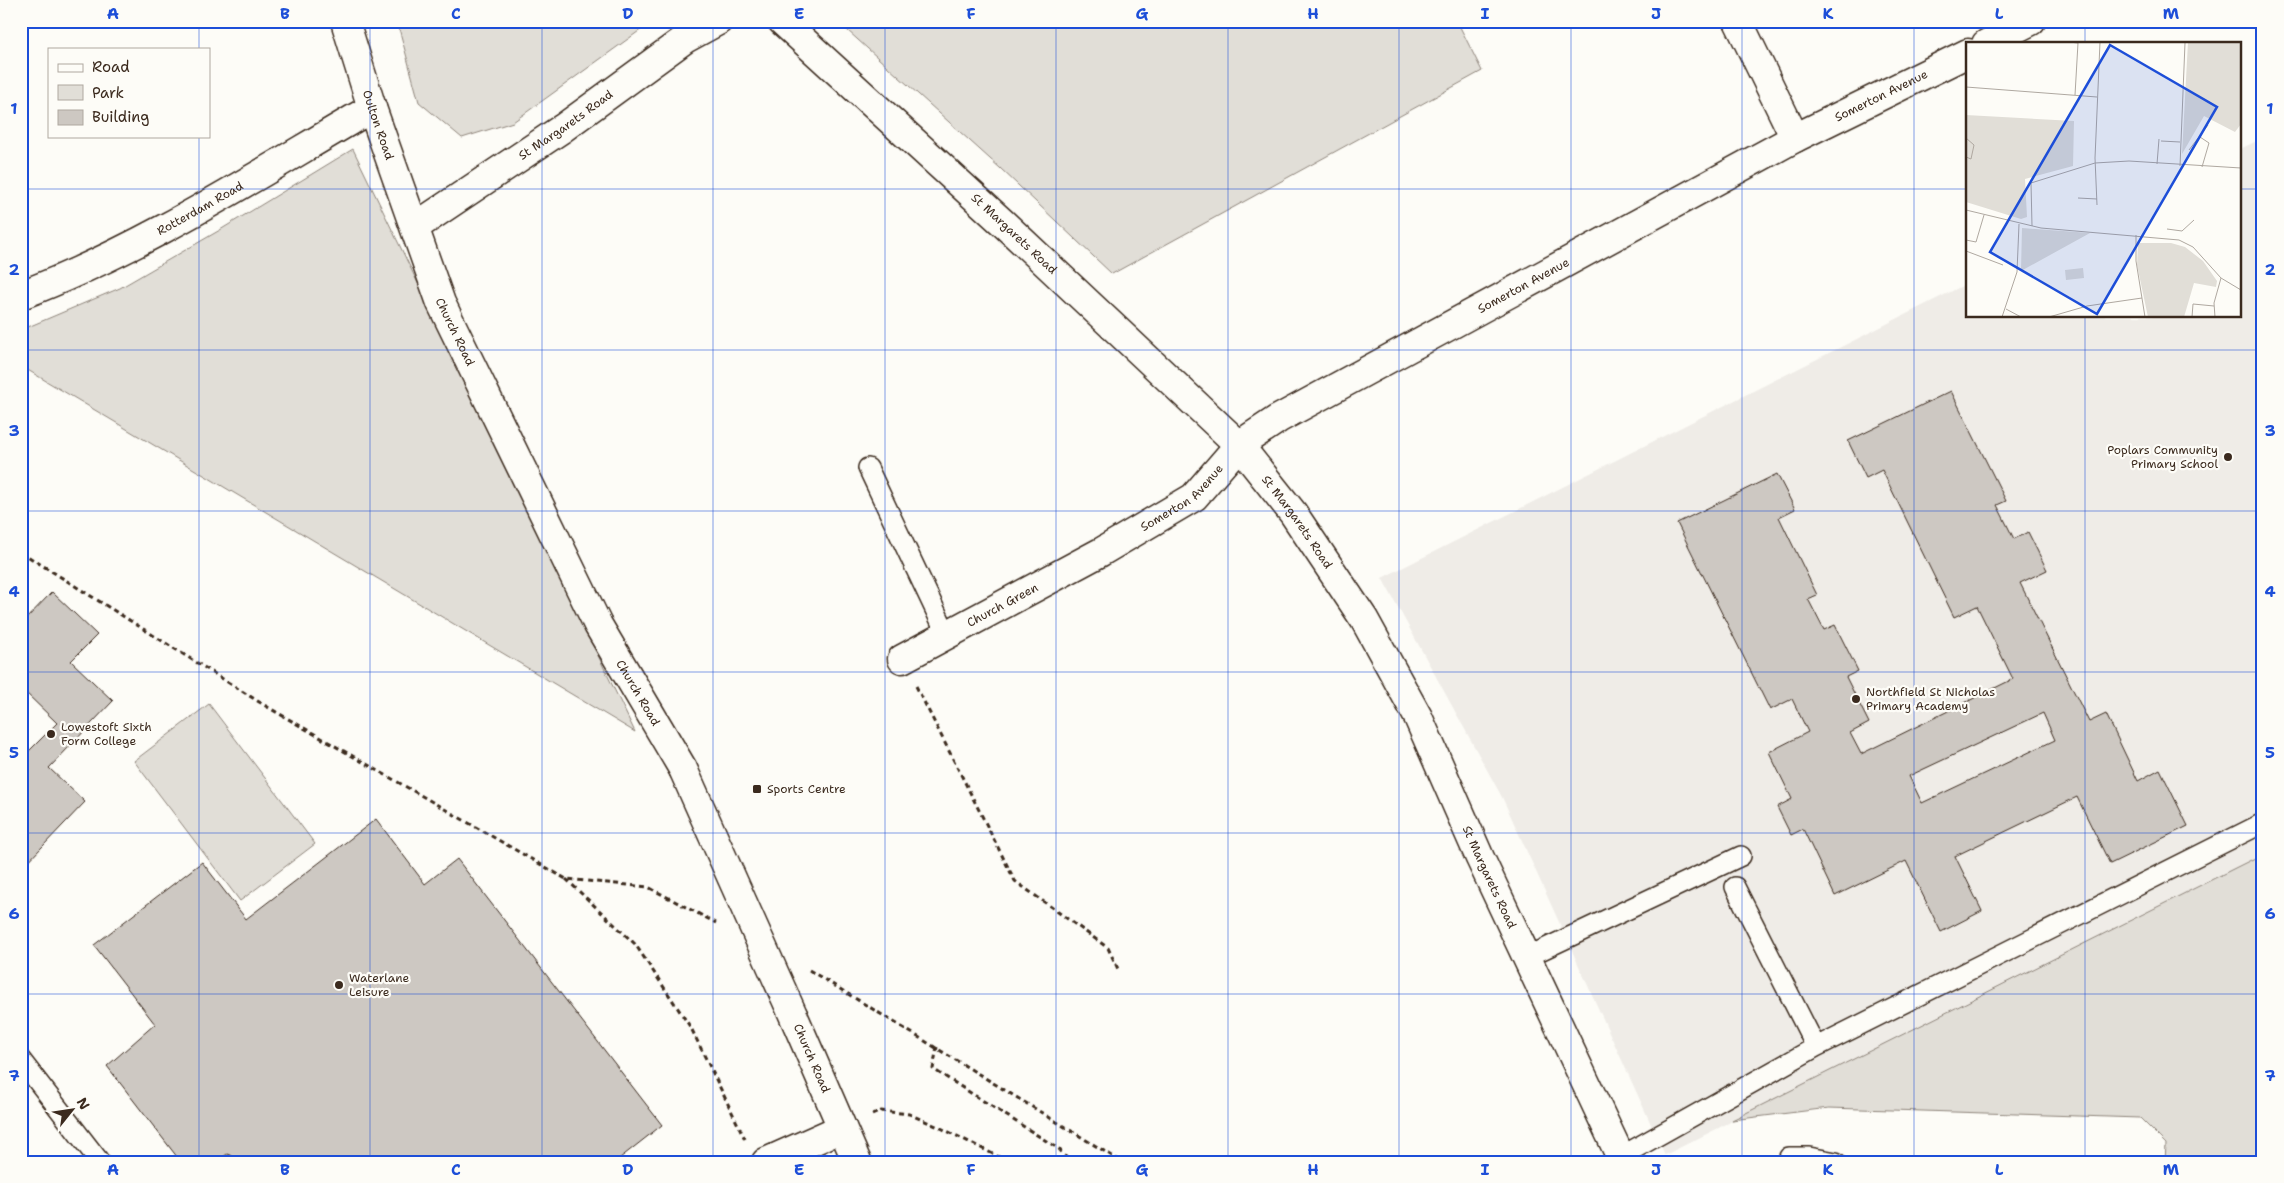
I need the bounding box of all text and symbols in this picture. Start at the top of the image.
text: A [107,3,119,24]
text: B [280,3,290,24]
text: C [451,3,461,24]
text: D [622,3,634,24]
text: E [794,3,804,24]
text: F [966,3,976,24]
text: G [1136,3,1149,24]
text: H [1307,3,1319,24]
text: I [1481,3,1490,24]
text: J [1651,3,1661,24]
text: K [1823,3,1834,24]
text: L [1995,3,2004,24]
text: M [2163,3,2180,24]
inset map [1966,42,2242,318]
legend [48,48,210,138]
text: Road [92,57,130,77]
street label: Somerton Avenue [1832,66,1931,125]
text: Park [92,83,124,103]
street label: St Margarets Road [515,86,616,163]
street label: Oulton Road [359,88,398,162]
text: 1 [10,98,18,119]
text: 1 [2266,98,2274,119]
text: Building [92,107,149,127]
street label: Rotterdam Road [154,178,246,239]
street label: St Margarets Road [968,190,1061,278]
street label: Somerton Avenue [1475,254,1572,317]
text: 2 [8,259,20,280]
text: 2 [2264,259,2276,280]
street label: Church Road [432,296,479,369]
text: 3 [8,420,20,441]
text: 3 [2264,420,2276,441]
place label: Poplars Community Primary School [2107,442,2218,472]
marker: Poplars Community Primary School [2222,451,2234,463]
street label: Somerton Avenue [1137,461,1227,535]
street label: St Margarets Road [1258,472,1336,572]
street label: Church Green [964,579,1041,631]
text: 4 [8,581,20,602]
text: 4 [2264,581,2276,602]
street label: Church Road [612,657,664,729]
place label: Northfield St Nicholas Primary Academy [1866,684,1995,714]
marker: Northfield St Nicholas Primary Academy [1850,693,1862,705]
place label: Lowestoft Sixth Form College [61,719,152,749]
marker: Lowestoft Sixth Form College [45,728,57,740]
text: 5 [9,742,19,763]
text: 5 [2265,742,2275,763]
place label: Sports Centre [767,781,846,797]
marker: Sports Centre [751,783,763,795]
street label: St Margarets Road [1459,823,1520,931]
text: 6 [8,903,20,924]
text: 6 [2264,903,2276,924]
place label: Waterlane Leisure [349,970,409,1000]
marker: Waterlane Leisure [333,979,345,991]
street label: Church Road [790,1021,834,1096]
text: 7 [8,1065,20,1086]
text: 7 [2264,1065,2276,1086]
north arrow [48,1086,98,1136]
text: N [73,1094,94,1113]
text: A [107,1159,119,1180]
text: B [280,1159,290,1180]
text: C [451,1159,461,1180]
text: D [622,1159,634,1180]
text: E [794,1159,804,1180]
text: F [966,1159,976,1180]
text: G [1136,1159,1149,1180]
text: H [1307,1159,1319,1180]
text: I [1481,1159,1490,1180]
text: J [1651,1159,1661,1180]
text: K [1823,1159,1834,1180]
text: L [1995,1159,2004,1180]
text: M [2163,1159,2180,1180]

